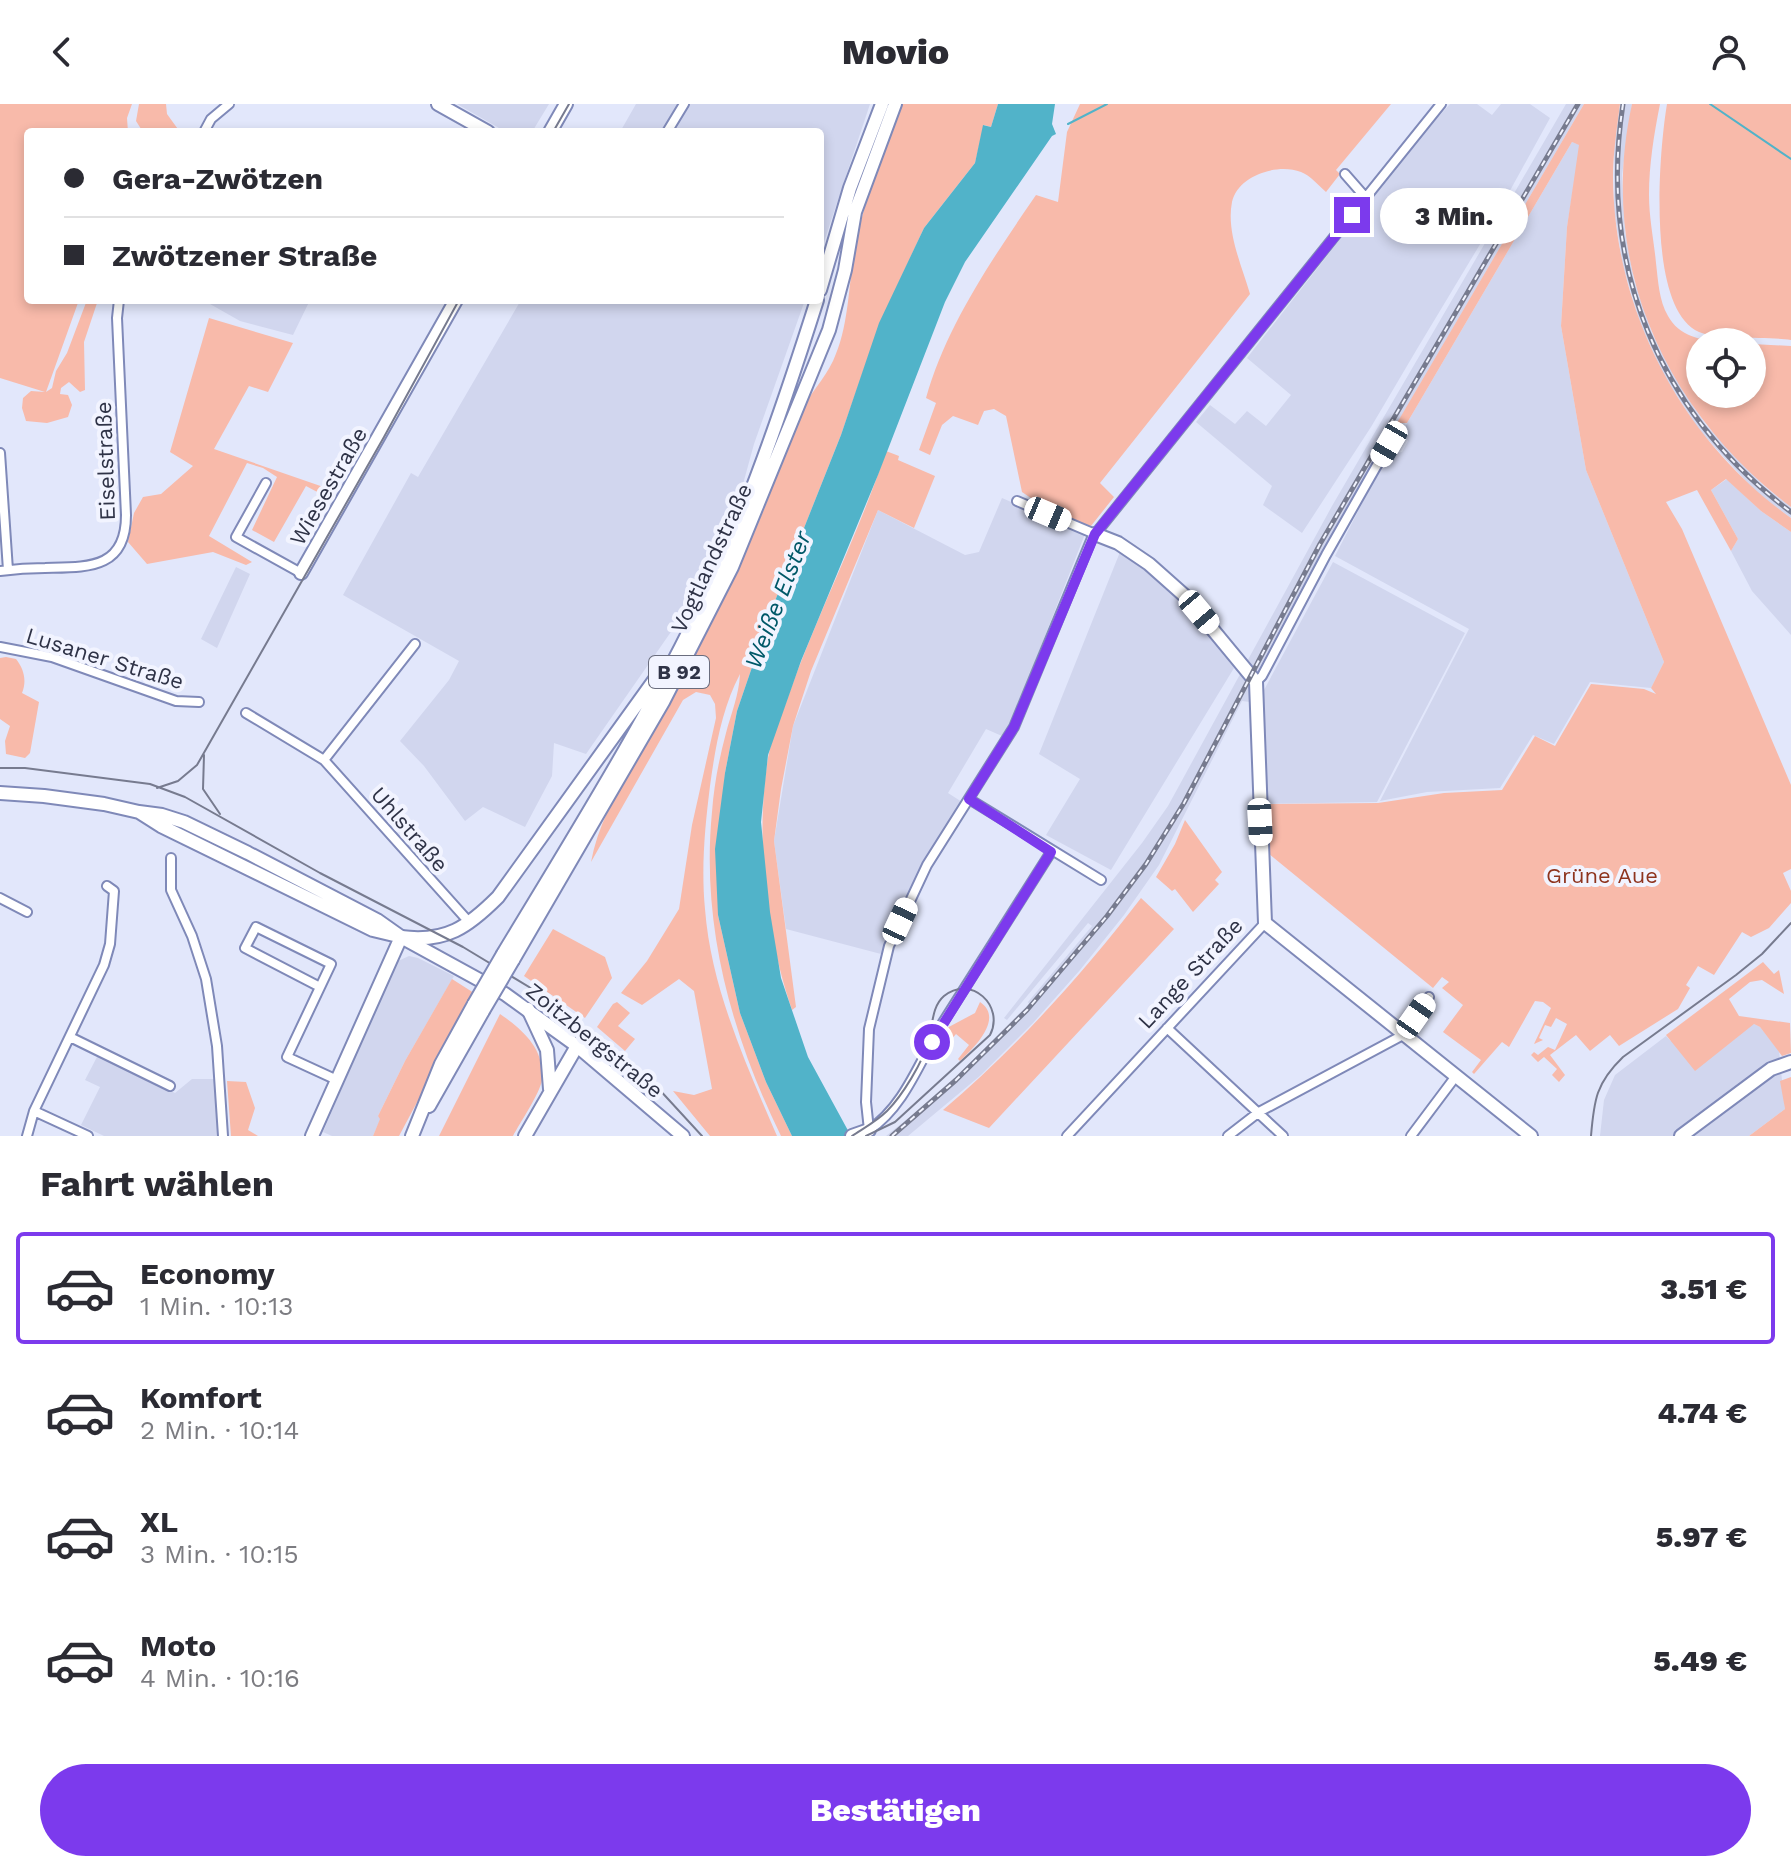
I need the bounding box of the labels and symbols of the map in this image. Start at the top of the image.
callout: 3 Min. [1380,187,1528,243]
route end [1334,197,1370,233]
street label: Eiselstraße [91,401,120,521]
car [1367,417,1411,471]
street label: Wiesestraße [285,423,372,550]
street label: Vogtlandstraße [666,479,757,637]
car [1021,494,1075,534]
water label: Weiße Elster [739,526,818,673]
car [1174,586,1224,638]
street label: Lusaner Straße [23,623,187,694]
road number: B 92 [649,656,709,688]
street label: Uhlstraße [366,782,453,877]
car [1247,797,1273,847]
park label: Grüne Aue [1546,863,1658,888]
car [879,894,921,948]
street label: Lange Straße [1133,913,1248,1034]
street label: Zoitzbergstraße [521,978,668,1103]
car [1392,989,1440,1043]
route start [914,1024,950,1060]

